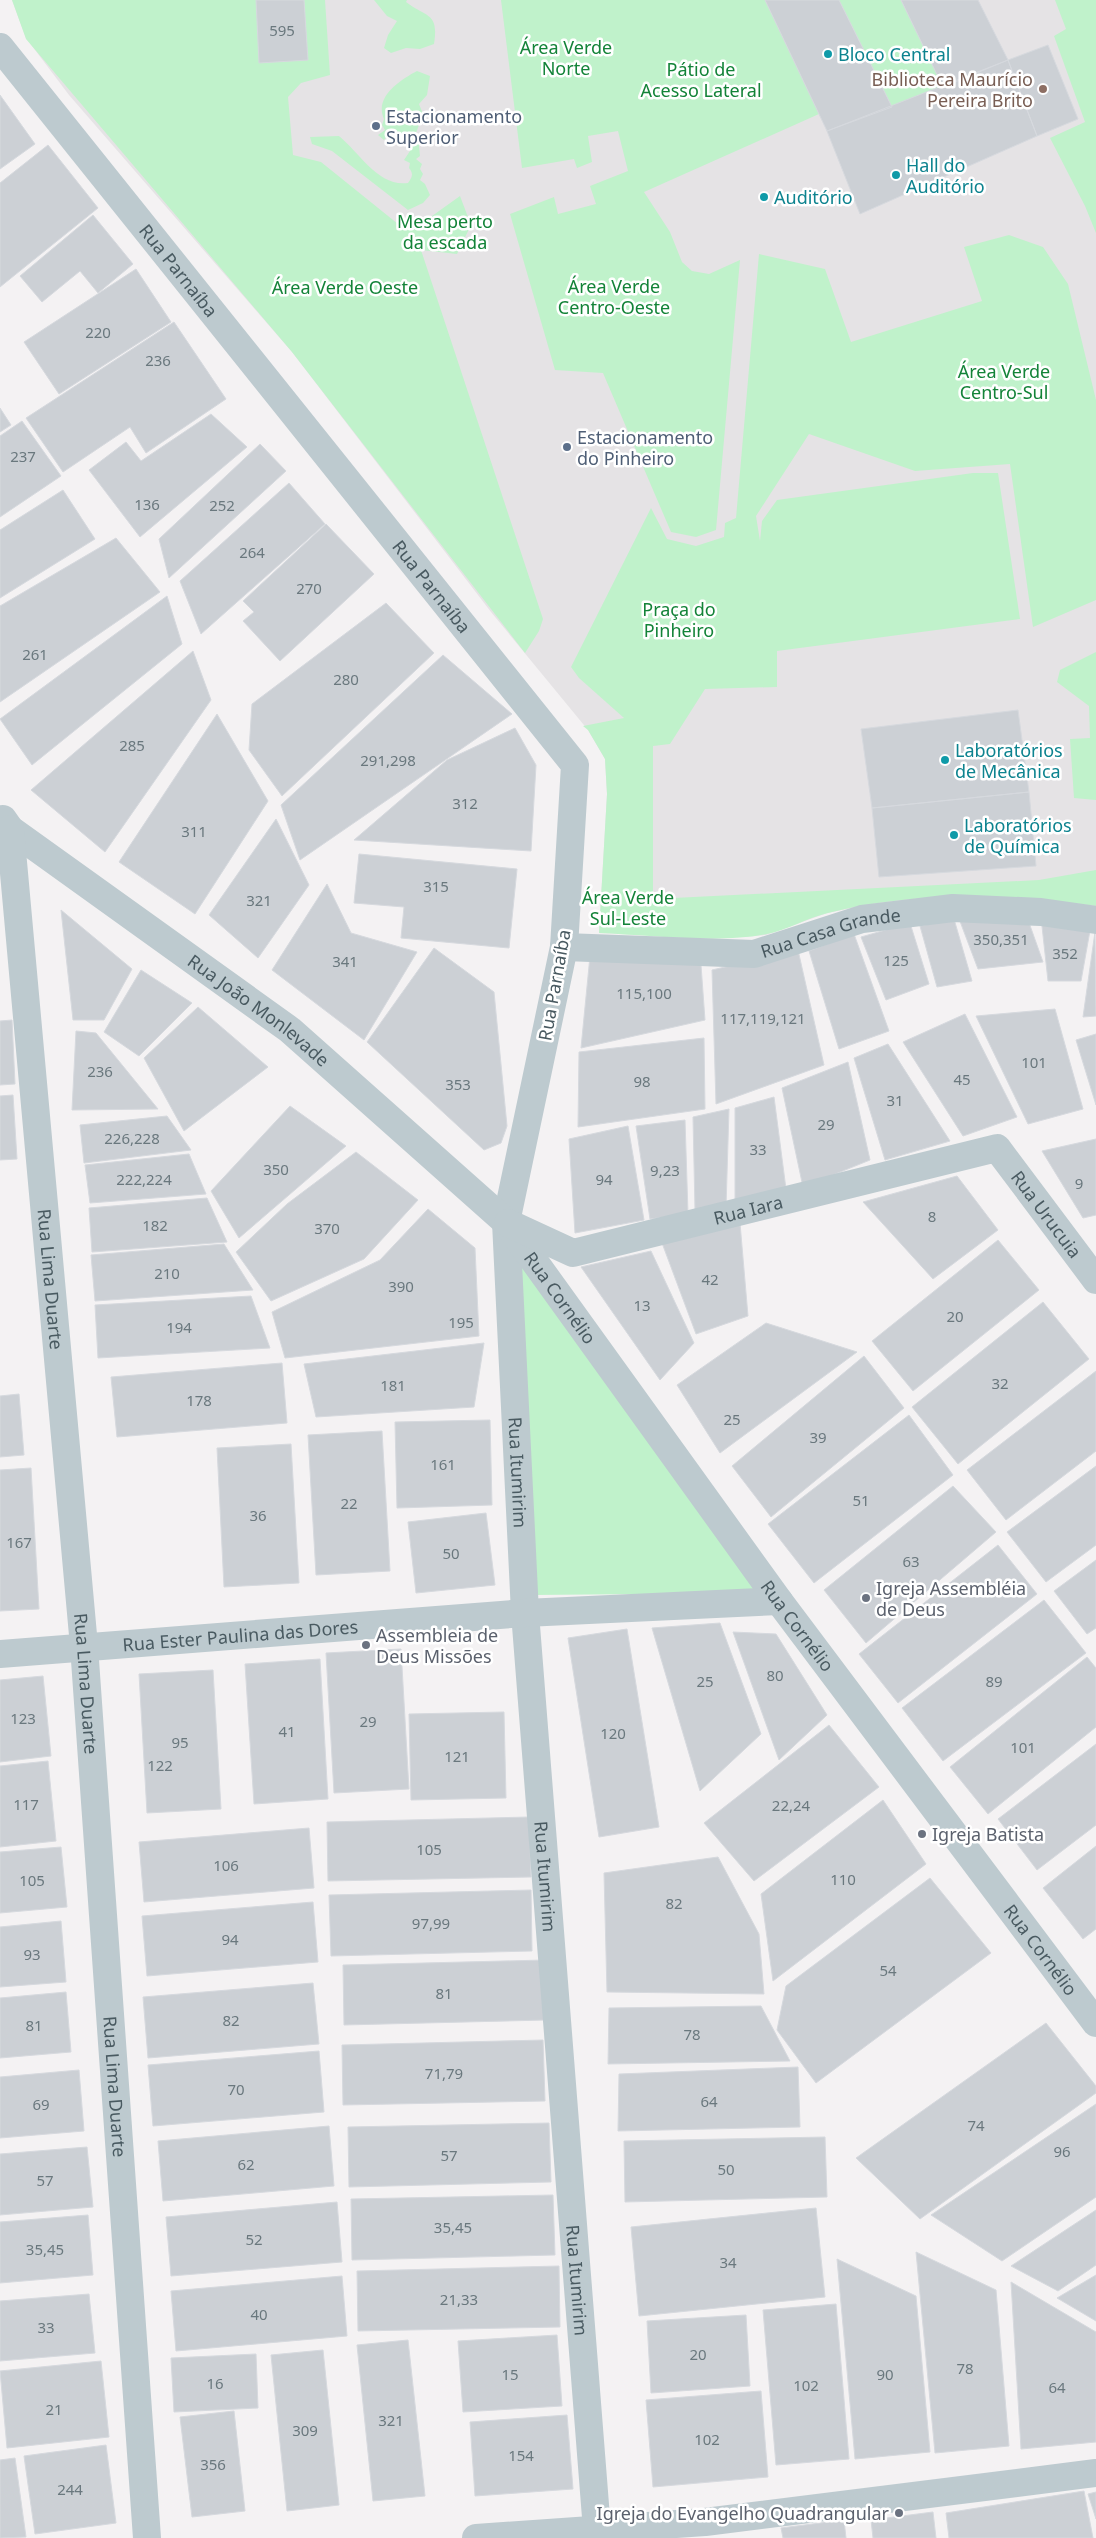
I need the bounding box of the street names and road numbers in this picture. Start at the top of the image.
street label: Rua Parnaíba [134,219,223,322]
street label: Rua Parnaíba [387,535,477,638]
street label: Rua Casa Grande [757,902,902,963]
street label: Rua Parnaíba [532,927,576,1043]
street label: Rua João Monlevade [183,949,335,1072]
street label: Rua Urucuia [1006,1166,1087,1263]
street label: Rua Iara [711,1190,785,1230]
street label: Rua Lima Duarte [32,1208,69,1351]
street label: Rua Cornélio [519,1247,602,1349]
street label: Rua Itumirim [503,1416,533,1529]
street label: Rua Cornélio [756,1575,840,1676]
street label: Rua Lima Duarte [69,1612,104,1755]
street label: Rua Ester Paulina das Dores [122,1614,359,1656]
street label: Rua Itumirim [529,1820,562,1933]
street label: Rua Cornélio [999,1899,1083,2000]
street label: Rua Lima Duarte [98,2015,132,2158]
street label: Rua Itumirim [561,2224,594,2337]

